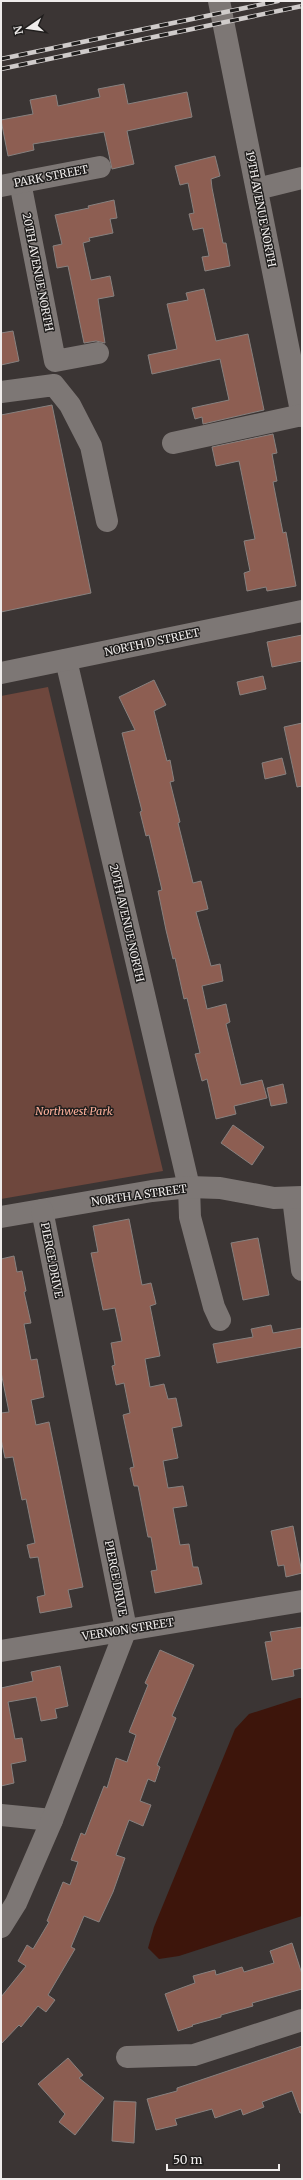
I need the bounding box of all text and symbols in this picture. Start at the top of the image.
north arrow [8,8,48,48]
text: N [10,24,26,36]
street label: 19TH AVENUE NORTH [243,150,279,269]
street label: PARK STREET [13,162,90,190]
street label: 20TH AVENUE NORTH [20,212,56,333]
street label: NORTH D STREET [103,625,201,659]
street label: 20TH AVENUE NORTH [107,863,147,983]
park label: Northwest Park [35,1104,113,1118]
street label: NORTH A STREET [90,1181,188,1209]
street label: PIERCE DRIVE [38,1221,66,1299]
street label: PIERCE DRIVE [102,1539,130,1617]
street label: VERNON STREET [80,1615,175,1643]
scale bar [167,2146,279,2172]
text: 50 m [173,2152,202,2167]

